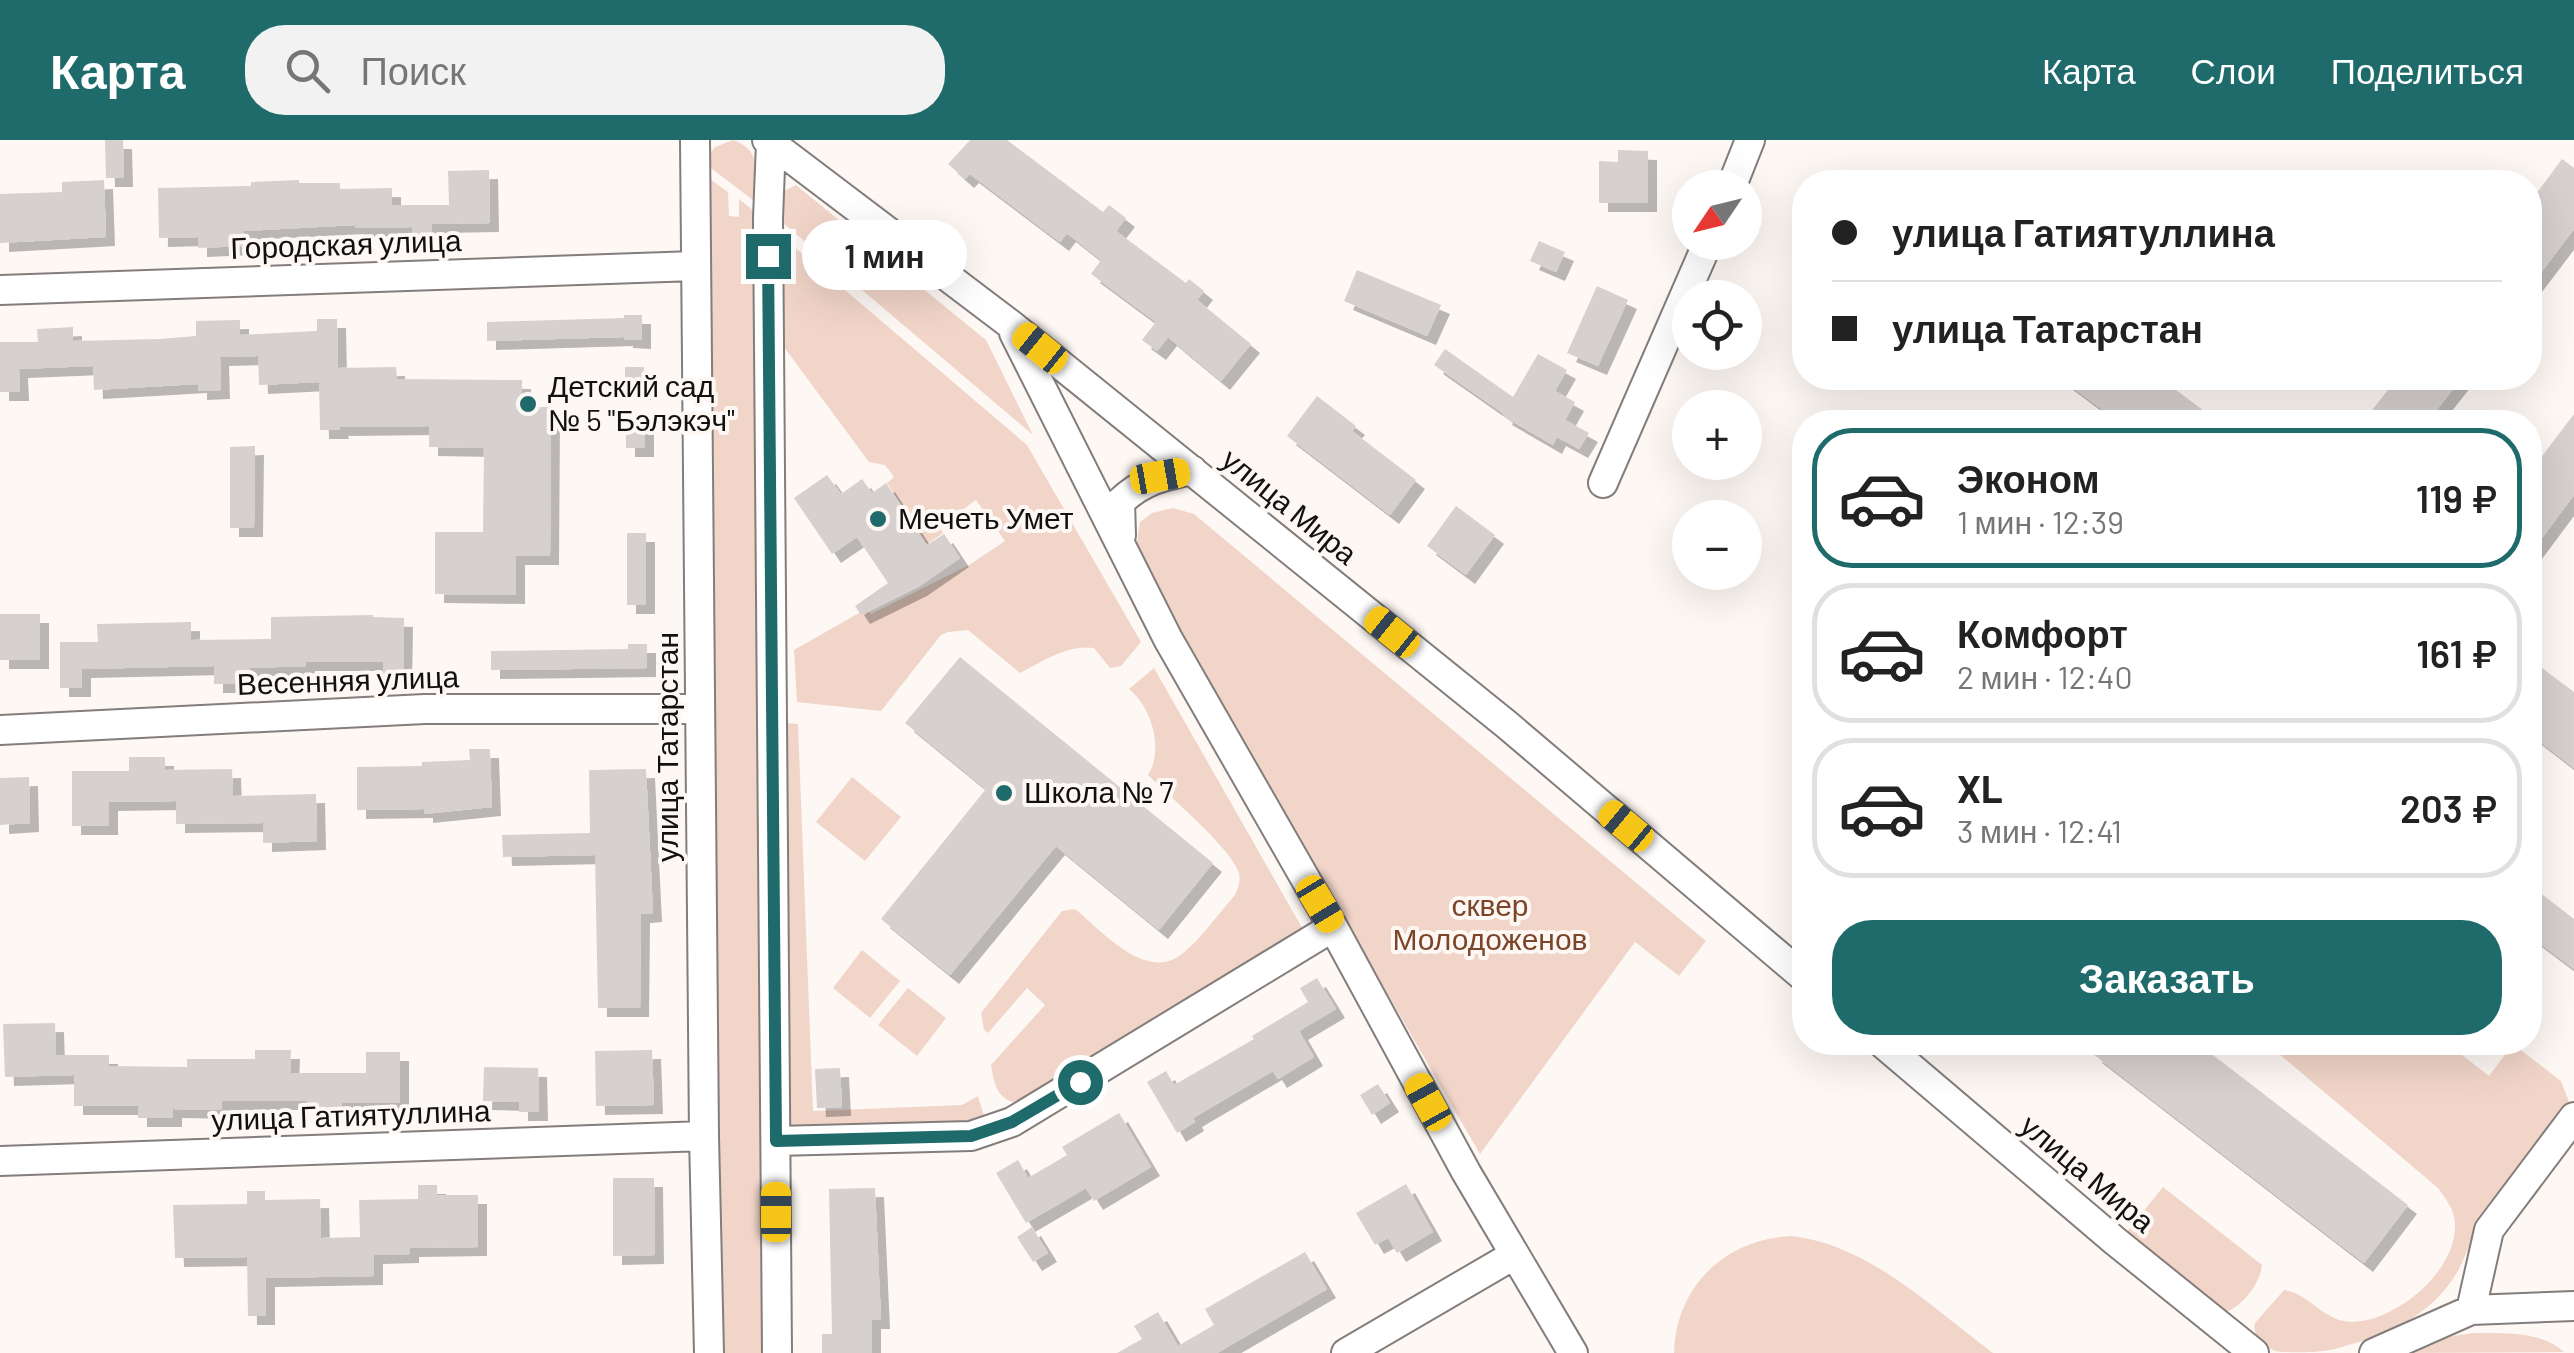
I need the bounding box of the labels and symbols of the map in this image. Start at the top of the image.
north arrow [1672,170,1762,260]
street label: Городская улица [230,221,462,265]
callout: 1 мин [803,221,968,291]
route end [746,234,791,279]
car [1007,317,1073,379]
place label: Детский сад № 5 "Бэлэкэч" [548,367,735,437]
marker: Детский сад № 5 "Бэлэкэч" [517,393,539,415]
street label: улица Мира [1215,440,1365,571]
car [1128,456,1192,496]
place label: Мечеть Умет [898,499,1074,535]
marker: Мечеть Умет [867,508,889,530]
car [1359,601,1425,663]
street label: улица Татарстан [648,632,684,862]
street label: Весенняя улица [236,657,460,701]
place label: Школа № 7 [1024,773,1174,809]
marker: Школа № 7 [993,782,1015,804]
car [1593,795,1659,857]
car [1292,871,1348,937]
park label: сквер Молодоженов [1392,886,1588,956]
route start [1058,1060,1103,1105]
car [1400,1068,1456,1136]
street label: улица Гатиятуллина [211,1091,491,1137]
street label: улица Мира [2014,1106,2163,1239]
car [761,1182,791,1242]

